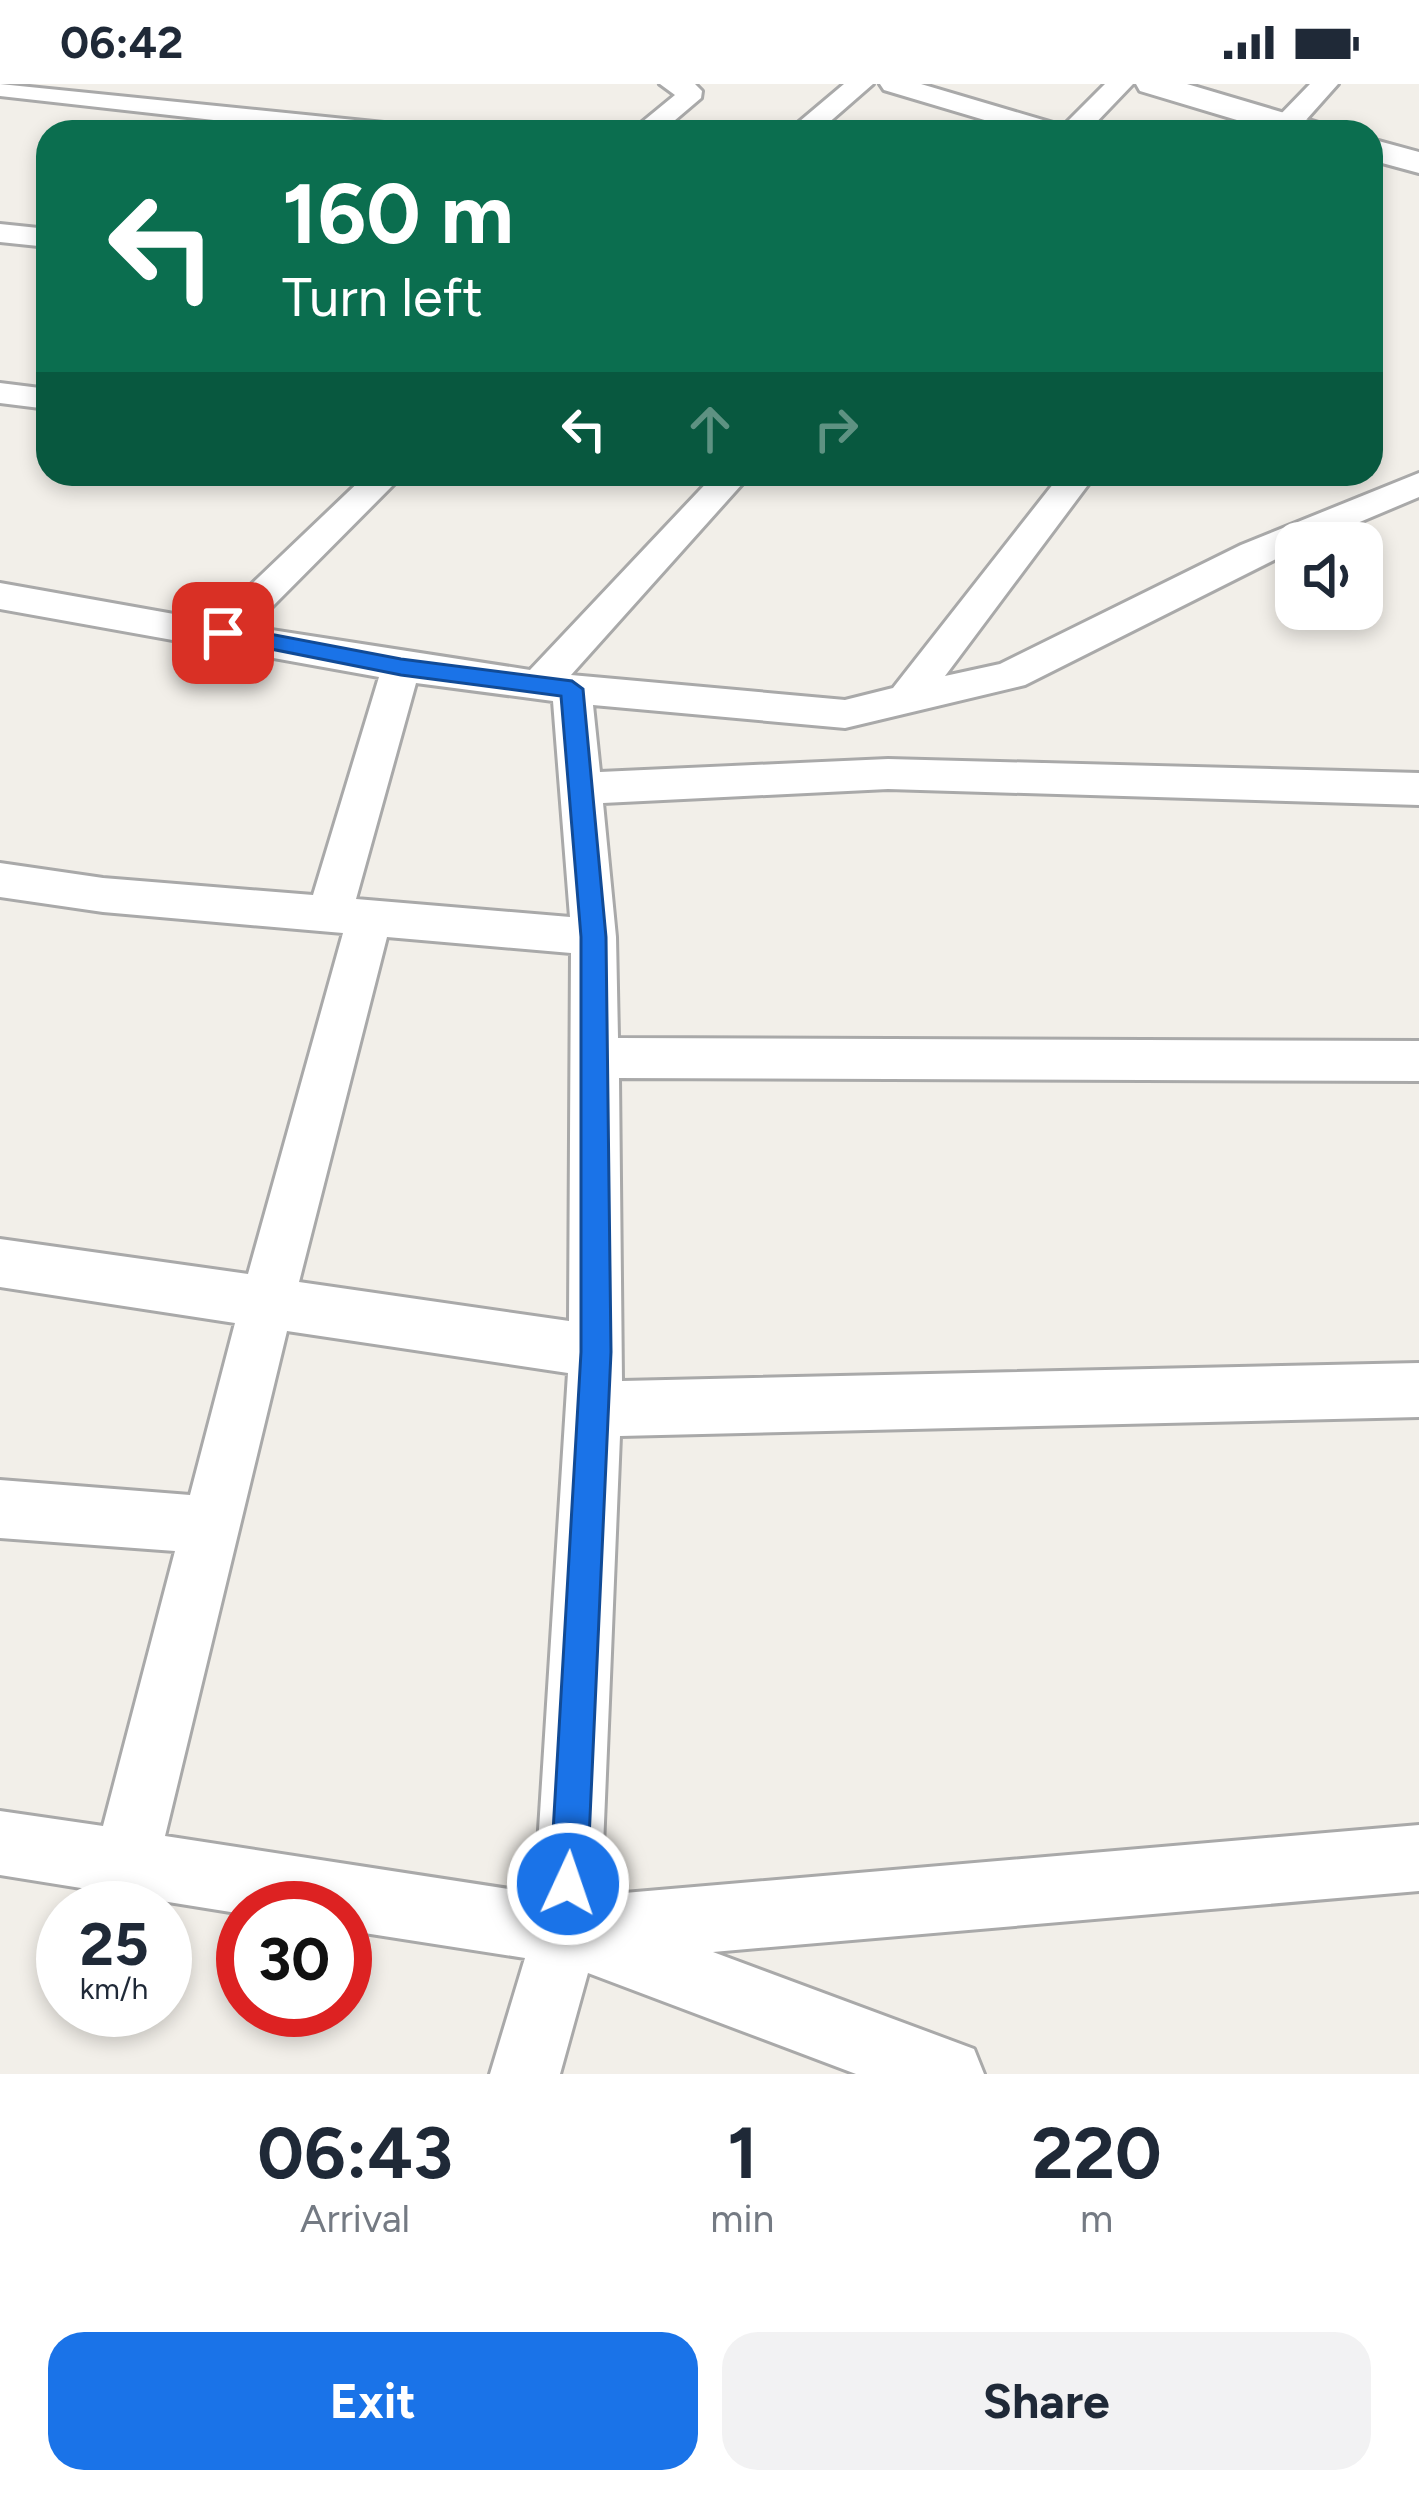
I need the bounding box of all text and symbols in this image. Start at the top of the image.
text: 06:42 [60,15,183,69]
text: 160 m [282,163,514,264]
icon: left [84,168,240,324]
text: Turn left [282,265,483,330]
icon: left [551,396,617,462]
icon: ahead [677,396,743,462]
icon: right [803,396,869,462]
map controls [1275,522,1383,630]
button: sound [1275,522,1383,630]
pin [172,582,274,684]
icon: arrive [190,600,256,666]
position arrow [505,1821,631,1947]
speed limit sign: 30 [216,1881,372,2037]
text: 25 [79,1908,149,1980]
text: km/h [80,1970,148,2007]
text: 06:43 [257,2110,453,2196]
text: 1 [727,2110,758,2196]
text: 220 [1032,2110,1162,2196]
text: Arrival [300,2195,410,2242]
text: min [710,2195,774,2242]
text: m [1080,2195,1113,2242]
button: Exit [48,2332,698,2470]
button: Share [722,2332,1371,2470]

